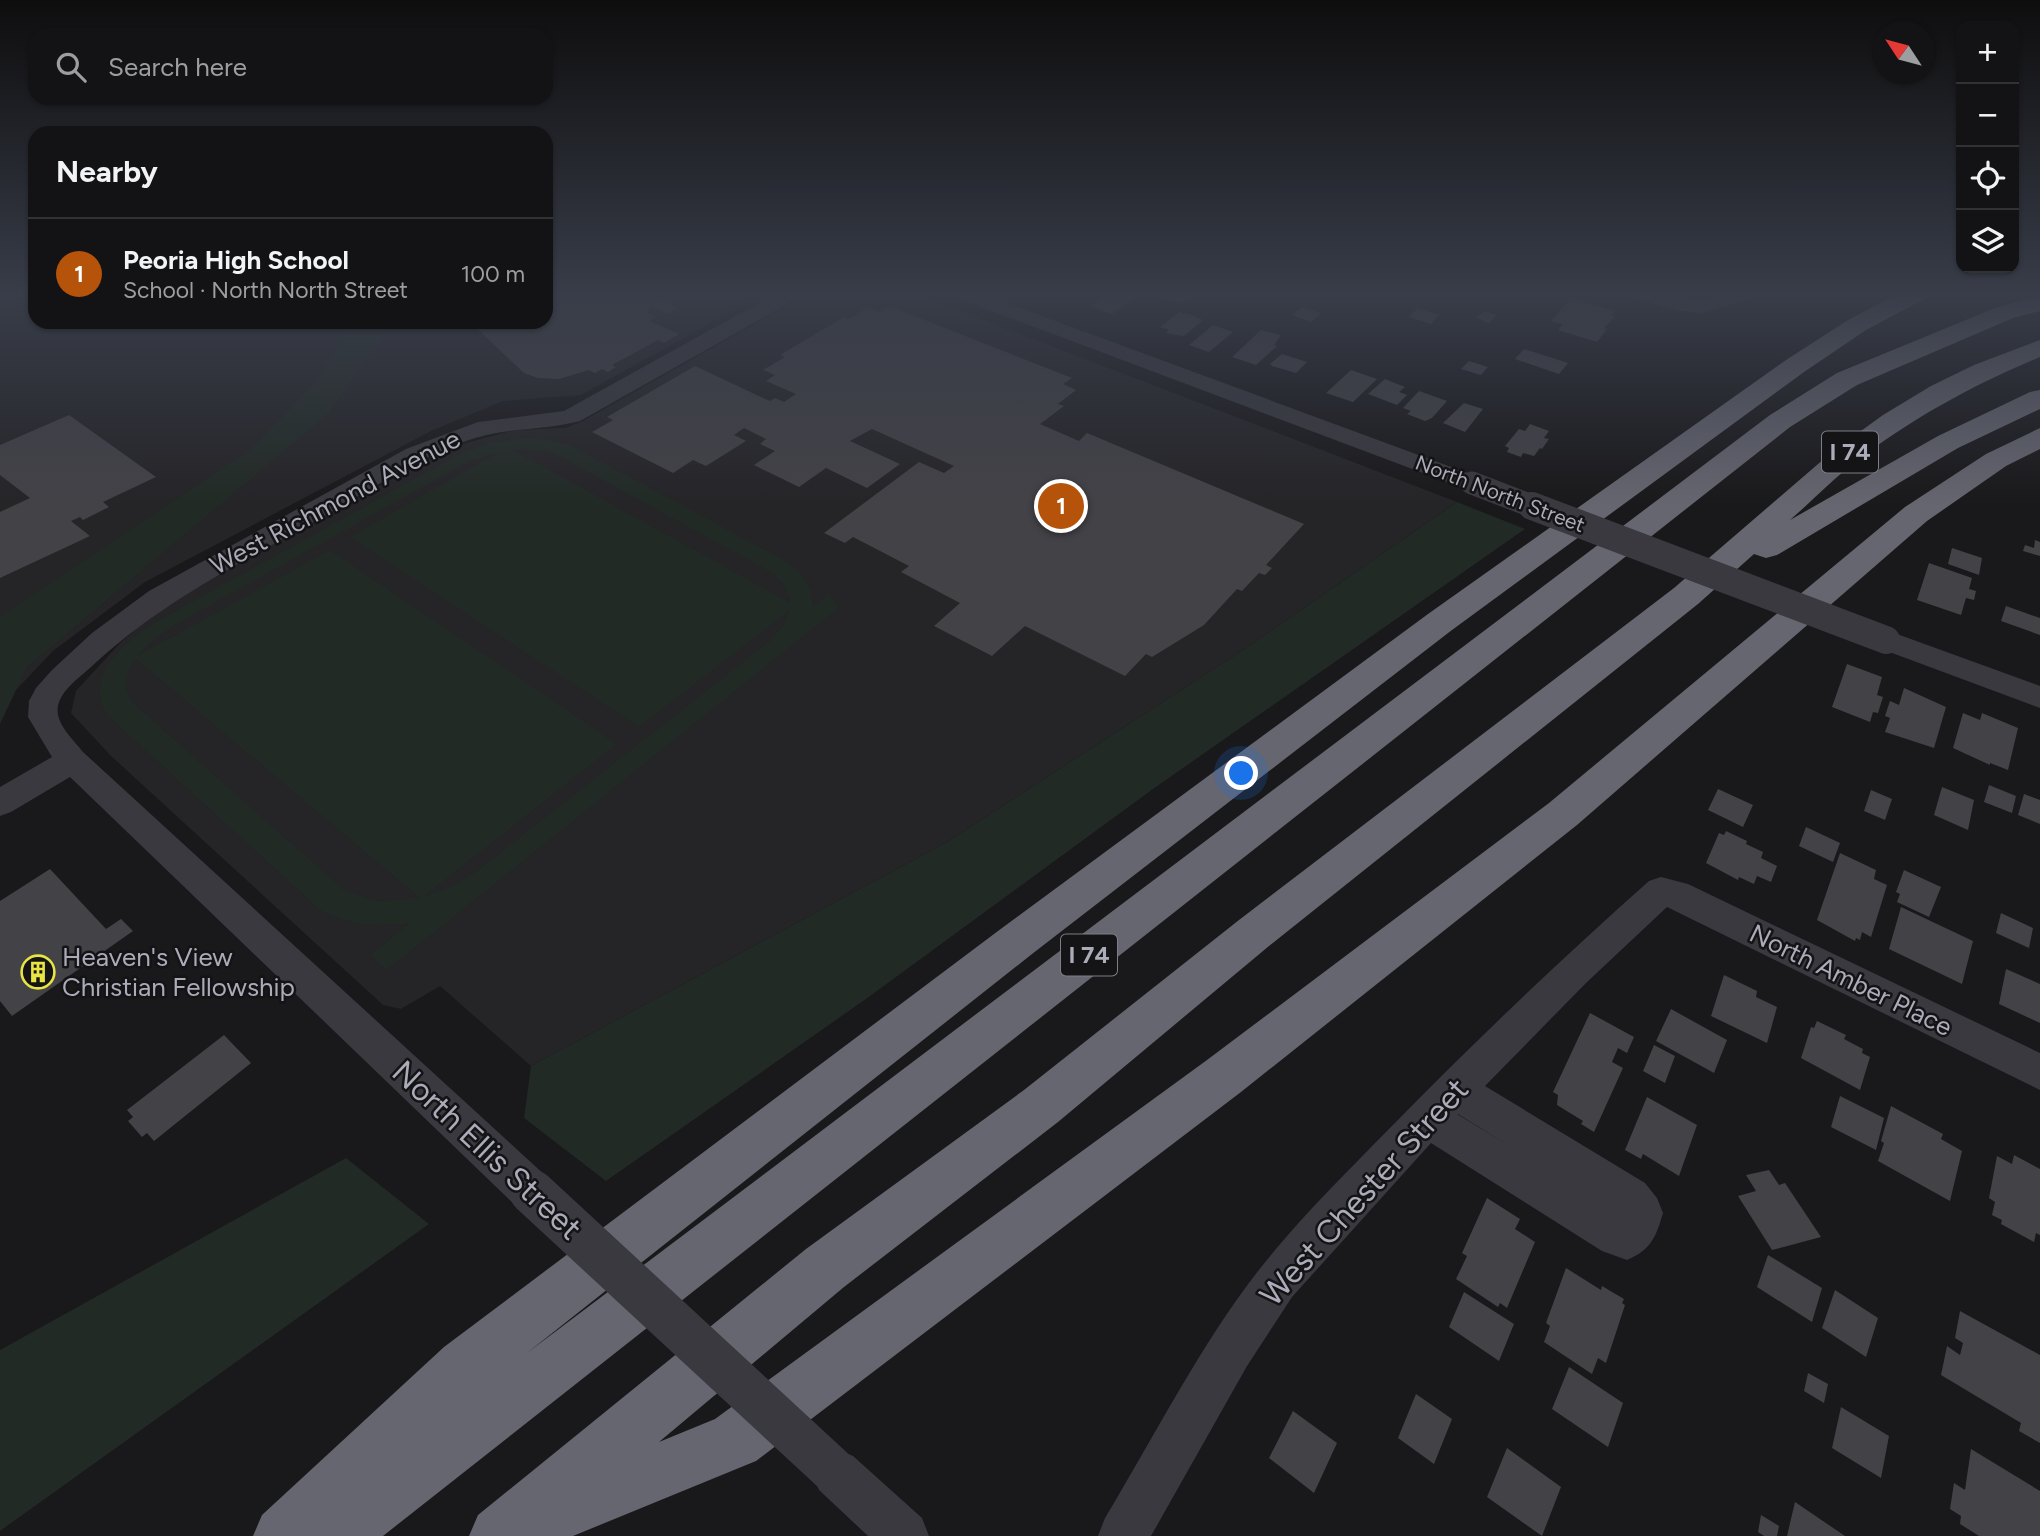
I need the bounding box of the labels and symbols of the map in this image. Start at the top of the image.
north arrow [1872,21,1935,84]
street label: West Richmond Avenue [204,422,466,582]
road number: I 74 [1822,432,1878,472]
street label: North North Street [1412,450,1589,537]
pin: 1 [1038,480,1084,532]
your location [1224,756,1258,790]
street label: North Amber Place [1744,917,1958,1043]
road number: I 74 [1061,934,1117,975]
place label: Heaven's View Christian Fellowship [62,941,295,1003]
building icon: Heaven's View Christian Fellowship [19,953,57,991]
street label: North Ellis Street [384,1053,590,1247]
street label: West Chester Street [1252,1070,1476,1314]

